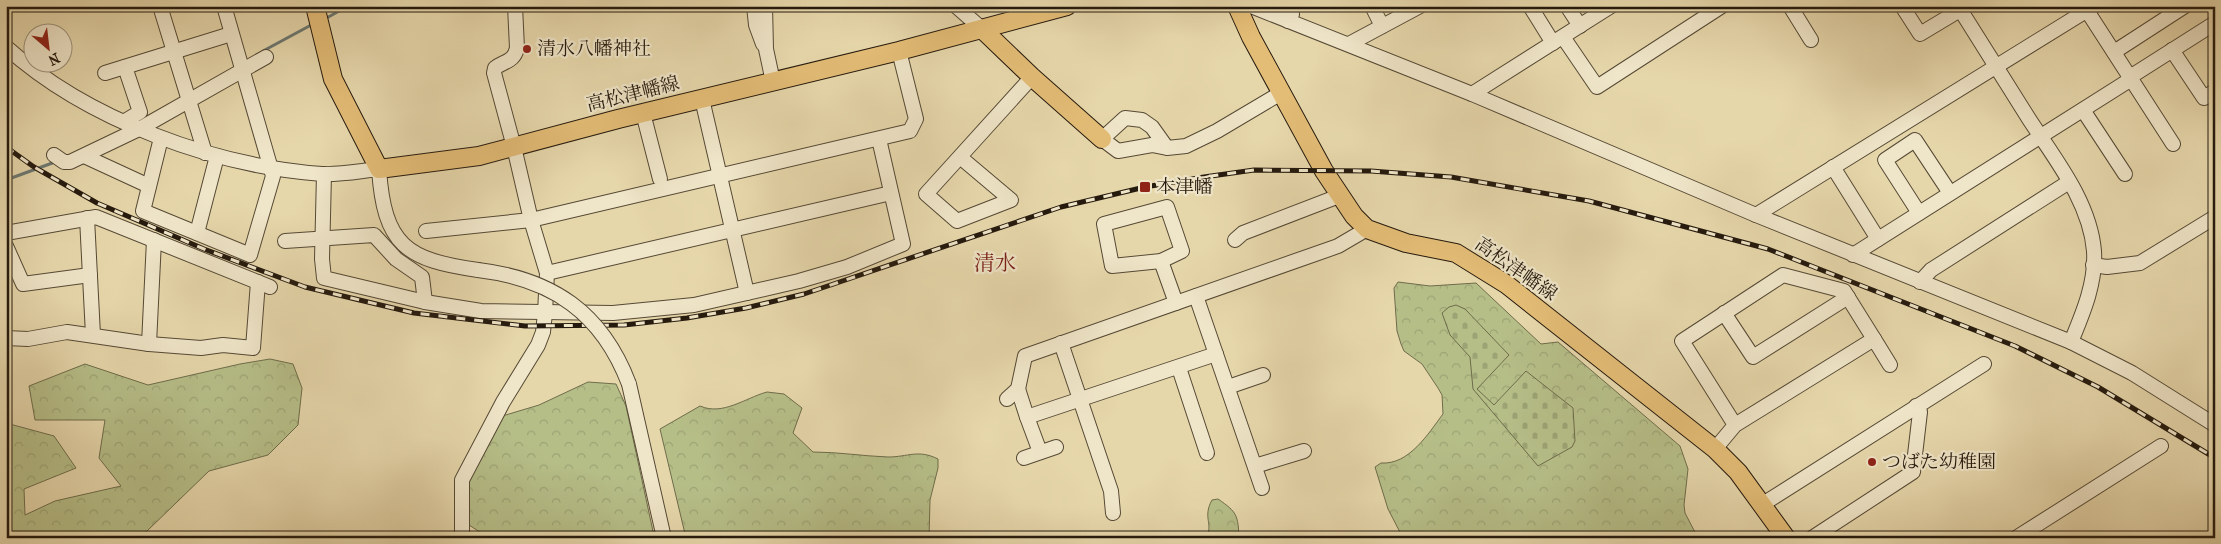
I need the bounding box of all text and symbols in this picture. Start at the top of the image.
north arrow [22,22,72,72]
place label: 清水八幡神社 [537,38,651,60]
marker: 清水八幡神社 [521,43,533,55]
text: N [45,49,63,69]
street label: 高松津幡線 [584,72,682,116]
place label: 本津幡 [1156,176,1213,198]
marker: 本津幡 [1138,180,1152,194]
street label: 高松津幡線 [1471,233,1561,305]
district label: 清水 [974,251,1016,275]
place label: つばた幼稚園 [1882,451,1996,473]
marker: つばた幼稚園 [1866,456,1878,468]

